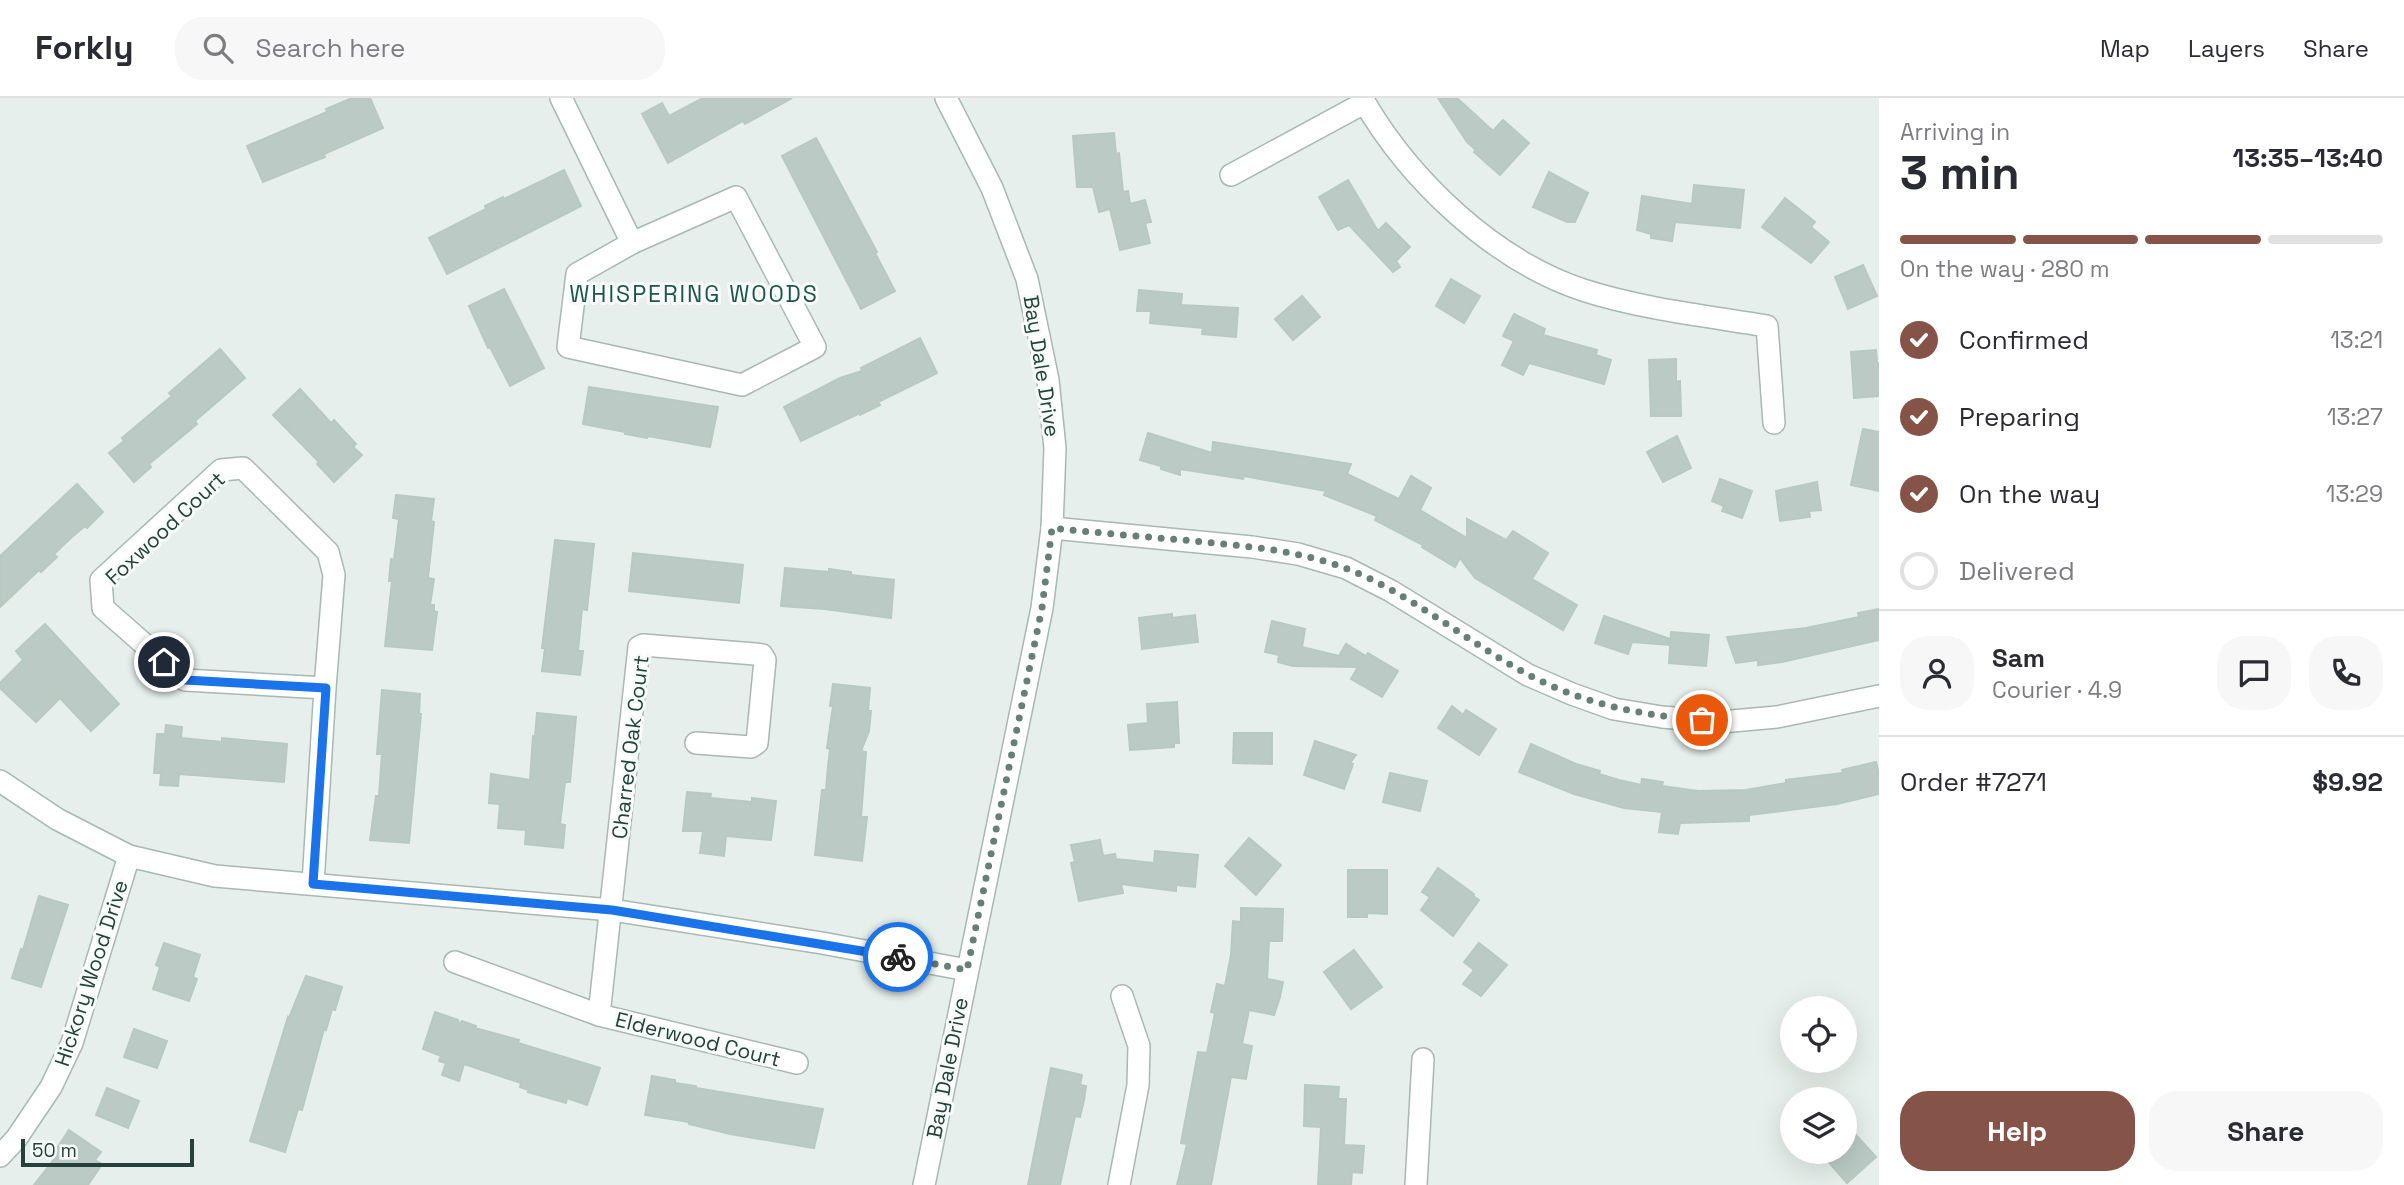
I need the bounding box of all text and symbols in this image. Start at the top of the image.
search box [175,17,665,80]
text: Forkly [35,27,133,69]
icon: search [199,29,237,67]
text: Search here [255,31,405,65]
text: Map [2100,33,2150,64]
text: Layers [2188,33,2265,64]
text: Share [2303,33,2369,64]
text: Arriving in [1900,117,2010,147]
text: 13:35–13:40 [2232,141,2383,175]
text: 3 min [1900,144,2020,202]
text: On the way · 280 m [1900,254,2110,284]
district label: WHISPERING WOODS [569,279,819,309]
street label: Bay Dale Drive [1017,293,1067,439]
icon: check [1900,321,1938,359]
text: Confirmed [1959,323,2089,357]
text: 13:21 [2330,325,2383,355]
icon: check [1900,398,1938,436]
text: Preparing [1959,400,2080,434]
text: 13:27 [2327,402,2383,432]
street label: Foxwood Court [99,465,231,591]
icon: check [1900,475,1938,513]
text: On the way [1959,477,2100,511]
text: 13:29 [2326,479,2383,509]
text: Delivered [1959,554,2075,588]
pin [134,632,194,692]
button: person [1900,636,1974,710]
button: chat [2217,636,2291,710]
button: phone [2309,636,2383,710]
text: Sam [1992,641,2045,675]
icon: home [145,643,183,681]
street label: Charred Oak Court [605,654,655,840]
text: Courier · 4.9 [1992,675,2122,705]
pin [1672,690,1732,750]
icon: bag [1683,701,1721,739]
text: Order #7271 [1900,765,2047,799]
text: $9.92 [2312,765,2383,799]
street label: Hickory Wood Drive [48,876,134,1070]
courier [863,922,933,992]
icon: bike [879,938,917,976]
street label: Bay Dale Drive [920,995,974,1141]
map controls [1780,996,1857,1164]
button: locate [1780,996,1857,1073]
street label: Elderwood Court [613,1005,783,1073]
button: layers [1780,1087,1857,1164]
button: Help [1900,1091,2135,1171]
button: Share [2149,1091,2383,1171]
scale bar [21,1136,194,1168]
text: 50 m [32,1138,77,1163]

